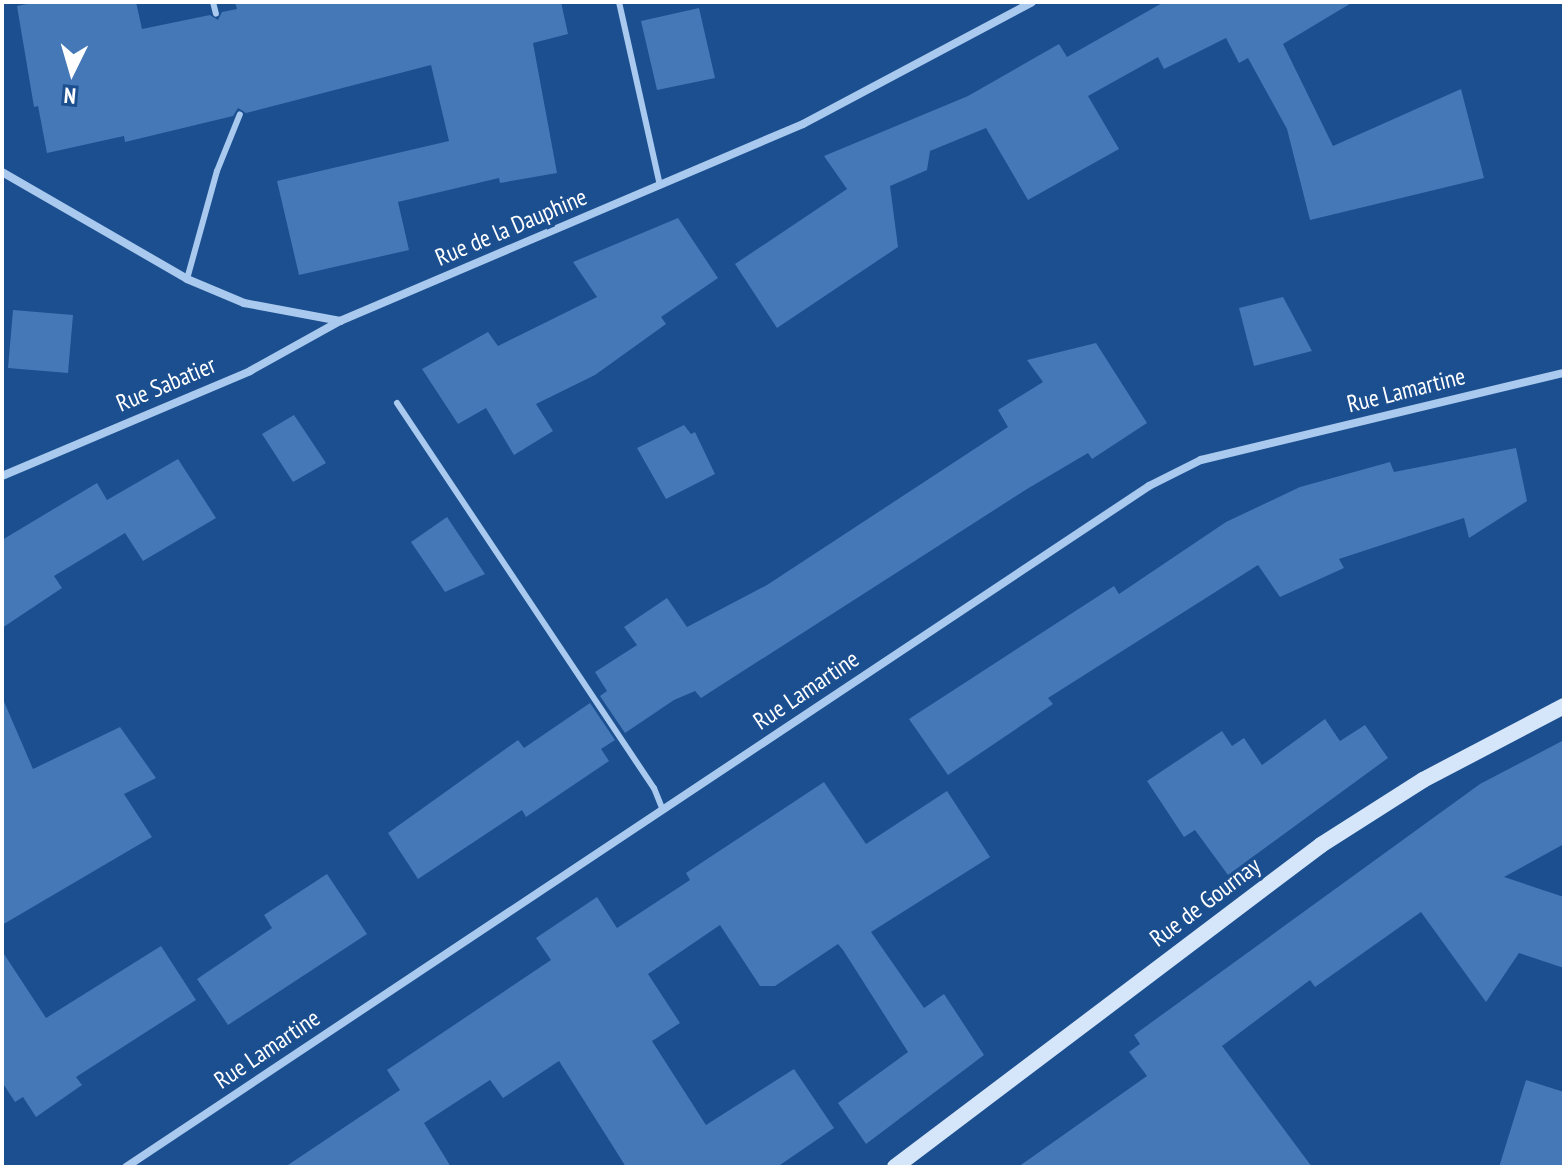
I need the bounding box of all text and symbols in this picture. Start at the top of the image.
north arrow [32,32,112,112]
text: N [63,81,77,110]
street label: Rue de la Dauphine [431,182,591,272]
street label: Rue Sabatier [112,350,220,418]
street label: Rue Lamartine [1344,361,1468,419]
street label: Rue Lamartine [748,644,864,736]
street label: Rue de Gournay [1144,851,1266,953]
street label: Rue Lamartine [209,1003,325,1095]

